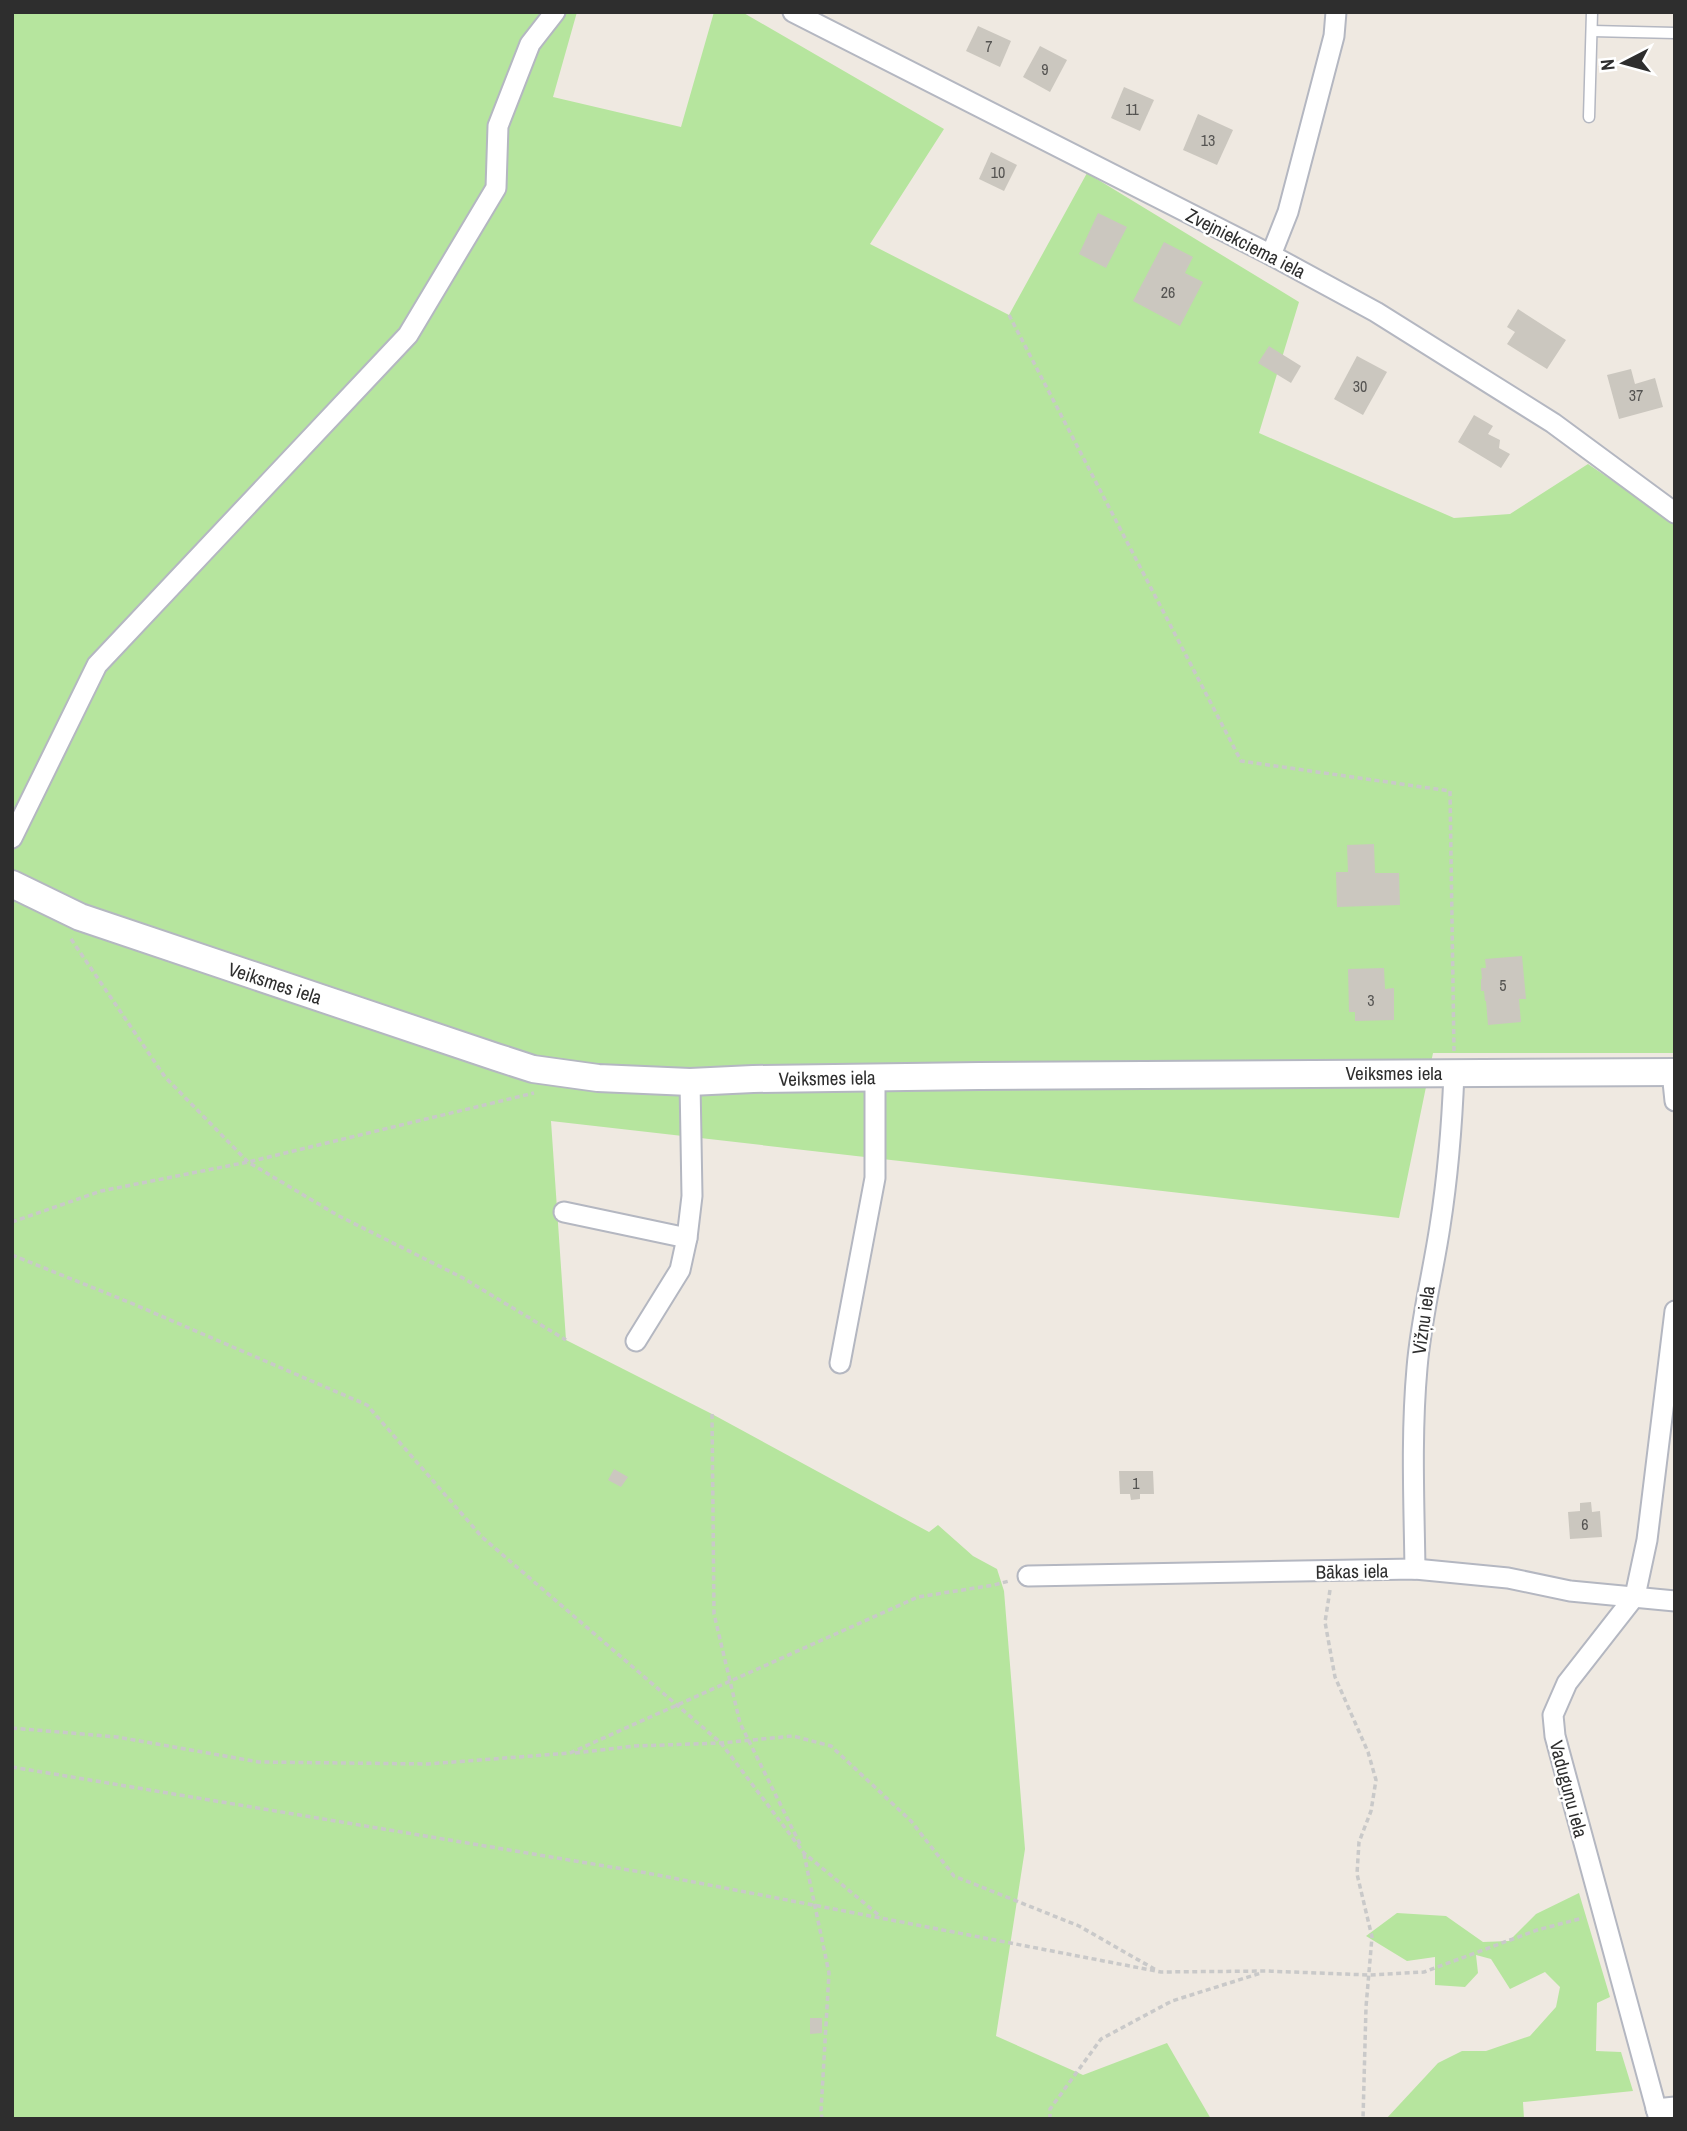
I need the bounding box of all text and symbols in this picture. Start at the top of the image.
north arrow [1589,28,1659,98]
house number: 7 [985,35,993,57]
house number: 9 [1041,58,1049,80]
text: N [1594,58,1621,72]
house number: 11 [1125,98,1140,120]
house number: 13 [1201,129,1215,151]
house number: 10 [991,161,1005,183]
street label: Zvejniekciema iela [1182,202,1310,284]
house number: 26 [1161,281,1175,303]
house number: 30 [1353,375,1367,397]
house number: 37 [1629,384,1643,406]
street label: Veiksmes iela [225,956,325,1010]
house number: 5 [1499,974,1507,996]
house number: 3 [1367,989,1375,1011]
street label: Veiksmes iela [1346,1060,1443,1086]
street label: Veiksmes iela [778,1064,876,1092]
street label: Vižņu iela [1405,1284,1441,1356]
house number: 1 [1132,1472,1140,1494]
house number: 6 [1581,1513,1589,1535]
street label: Bākas iela [1315,1557,1389,1585]
street label: Vaduguņu iela [1544,1738,1594,1841]

